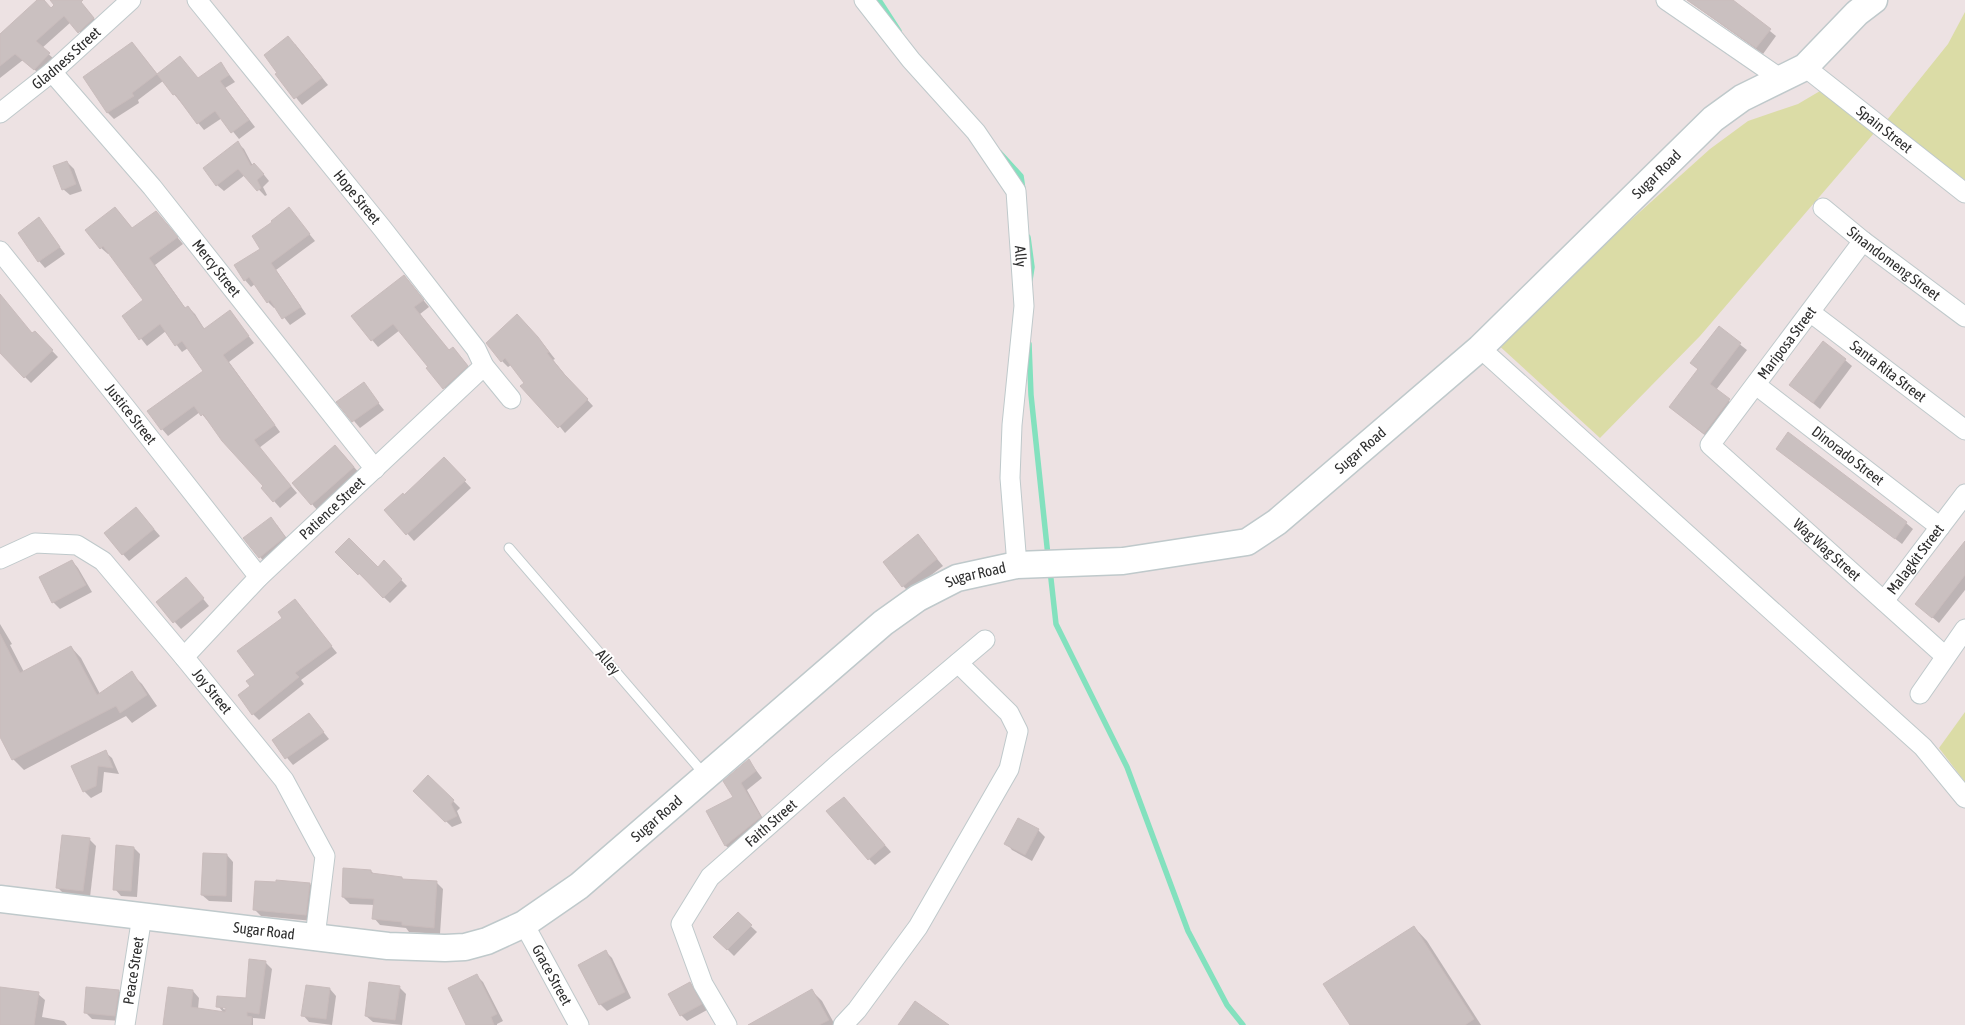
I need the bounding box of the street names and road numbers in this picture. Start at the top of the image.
street label: Gladness Street [28,23,104,93]
street label: Spain Street [1853,102,1916,156]
street label: Sugar Road [1628,146,1684,202]
street label: Hope Street [330,166,384,227]
street label: Sinandomeng Street [1844,223,1944,304]
street label: Mercy Street [189,236,244,300]
street label: Ally [1012,245,1030,268]
street label: Mariposa Street [1754,303,1819,382]
street label: Santa Rita Street [1847,337,1930,405]
street label: Justice Street [102,380,160,447]
street label: Dinorado Street [1809,422,1888,489]
street label: Sugar Road [1331,423,1389,477]
street label: Patience Street [296,473,368,543]
street label: Wag Wag Street [1790,515,1864,584]
street label: Malagkit Street [1883,521,1947,598]
street label: Sugar Road [942,559,1007,591]
street label: Alley [593,646,624,678]
street label: Joy Street [189,665,236,717]
street label: Sugar Road [627,792,685,845]
street label: Faith Street [742,796,800,850]
street label: Sugar Road [232,918,296,943]
street label: Peace Street [119,935,147,1006]
street label: Grace Street [529,941,576,1008]

